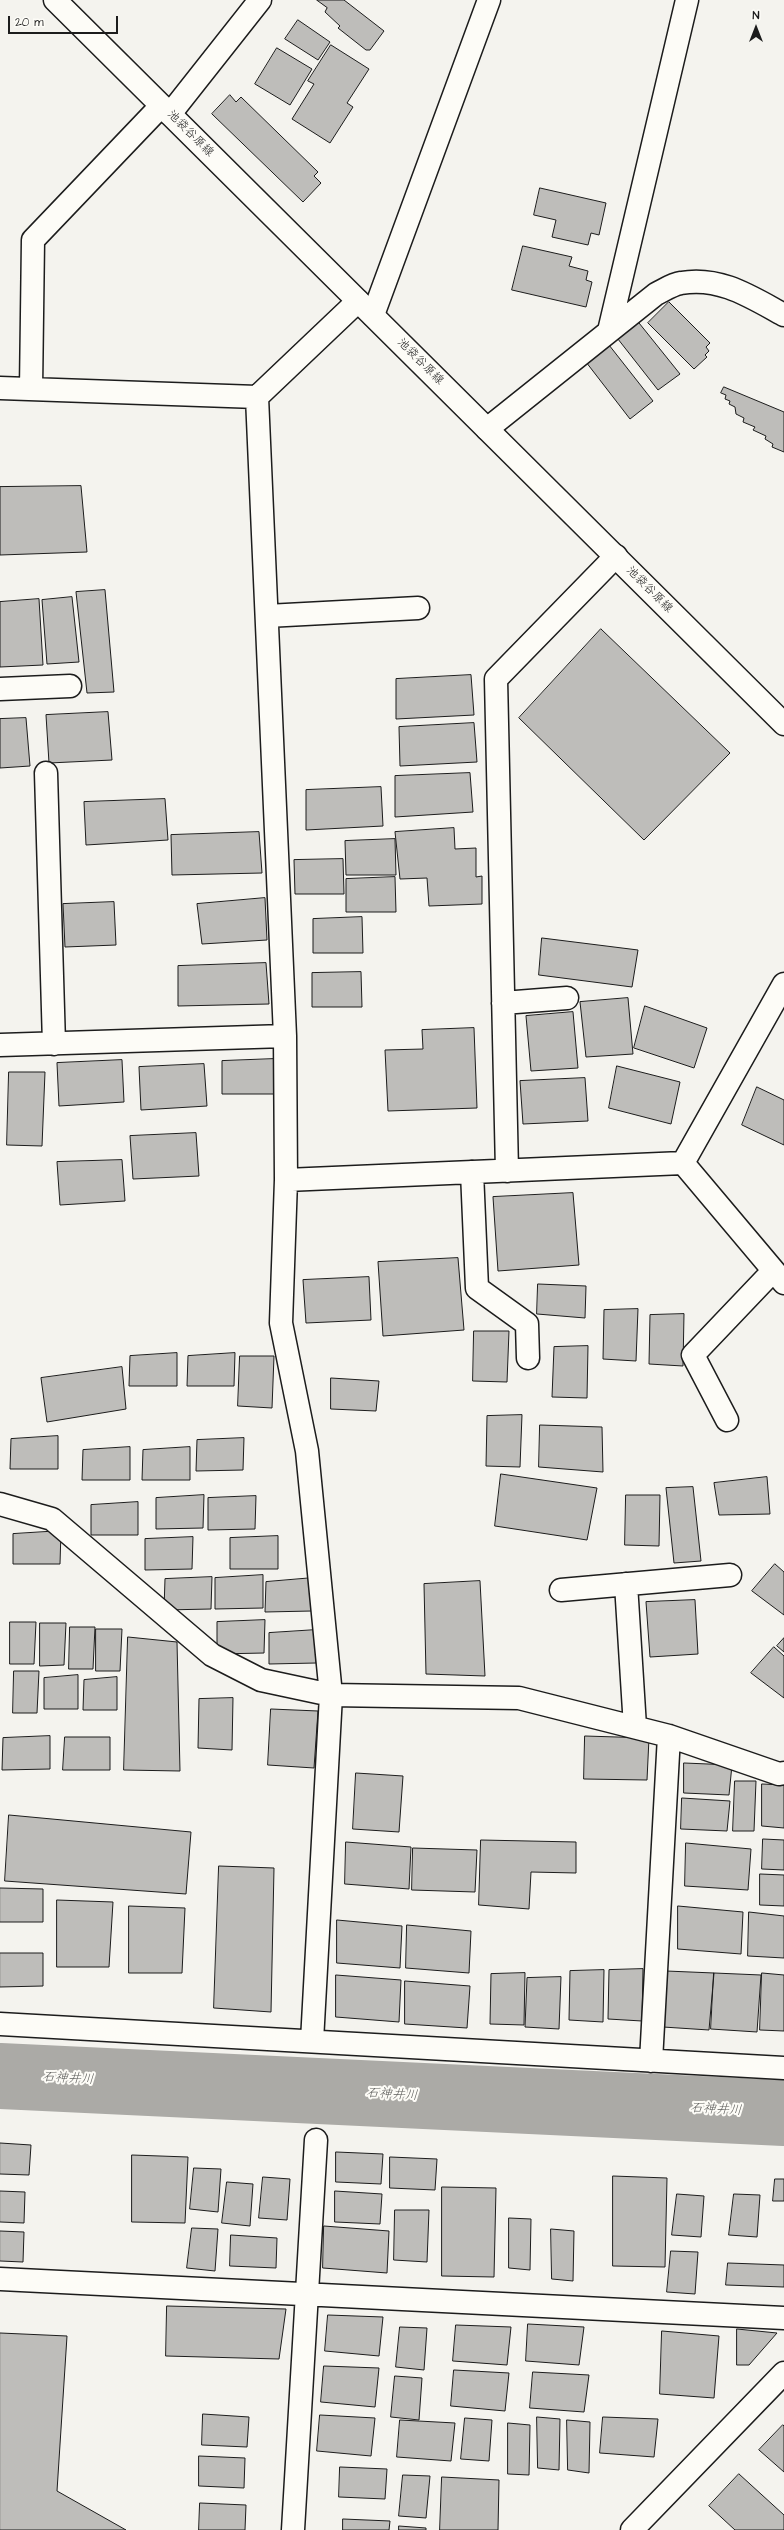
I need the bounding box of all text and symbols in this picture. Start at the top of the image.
scale bar [10,8,120,34]
north arrow [736,8,776,48]
text: N [753,8,759,23]
text: 20 m [15,14,44,31]
street label: 池袋谷原線 [164,108,216,160]
street label: 池袋谷原線 [394,336,446,388]
street label: 池袋谷原線 [623,564,675,616]
water label: 石神井川 [42,2070,94,2088]
water label: 石神井川 [366,2086,418,2104]
water label: 石神井川 [690,2101,742,2119]

